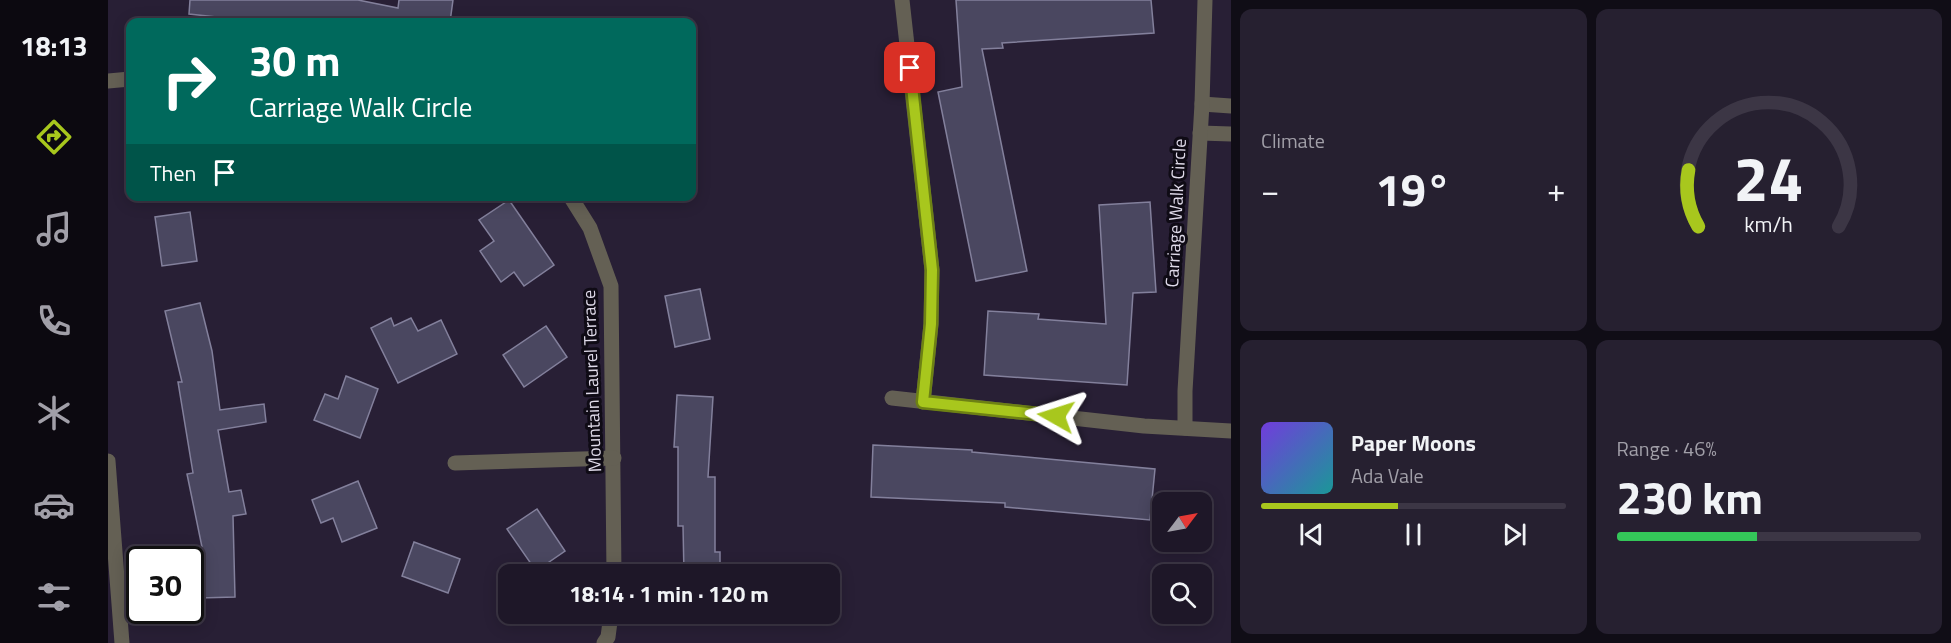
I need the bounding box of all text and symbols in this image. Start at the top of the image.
text: 18:13 [20,25,88,66]
text: 30 m [249,28,341,92]
icon: right [150,42,228,120]
pin [884,42,935,93]
icon: arrive [893,51,926,84]
text: Carriage Walk Circle [249,86,472,127]
icon: directions [33,116,75,158]
text: Climate [1261,125,1325,156]
text: 24 [1734,130,1804,225]
street label: Carriage Walk Circle [1158,138,1193,288]
text: 19° [1375,155,1451,223]
text: Then [150,156,196,190]
icon: arrive [208,156,241,189]
text: − [1261,165,1279,215]
text: + [1547,165,1565,215]
icon: music [33,208,75,250]
text: km/h [1744,208,1793,240]
street label: Mountain Laurel Terrace [575,289,608,473]
icon: phone [33,300,75,342]
position arrow [1024,384,1088,448]
icon: climate [33,392,75,434]
text: Paper Moons [1351,426,1476,460]
text: Range · 46% [1617,433,1717,464]
text: Ada Vale [1351,460,1424,491]
text: 230 km [1617,463,1763,531]
icon: car [33,484,75,526]
north arrow [1152,492,1212,552]
map controls [1152,492,1212,624]
icon: previous [1295,518,1328,551]
icon: pause [1397,518,1430,551]
icon: next [1498,518,1531,551]
speed limit sign: 30 [126,546,204,624]
button: search [1152,564,1212,624]
icon: filters [33,576,75,618]
text: 18:14 · 1 min · 120 m [569,577,769,611]

